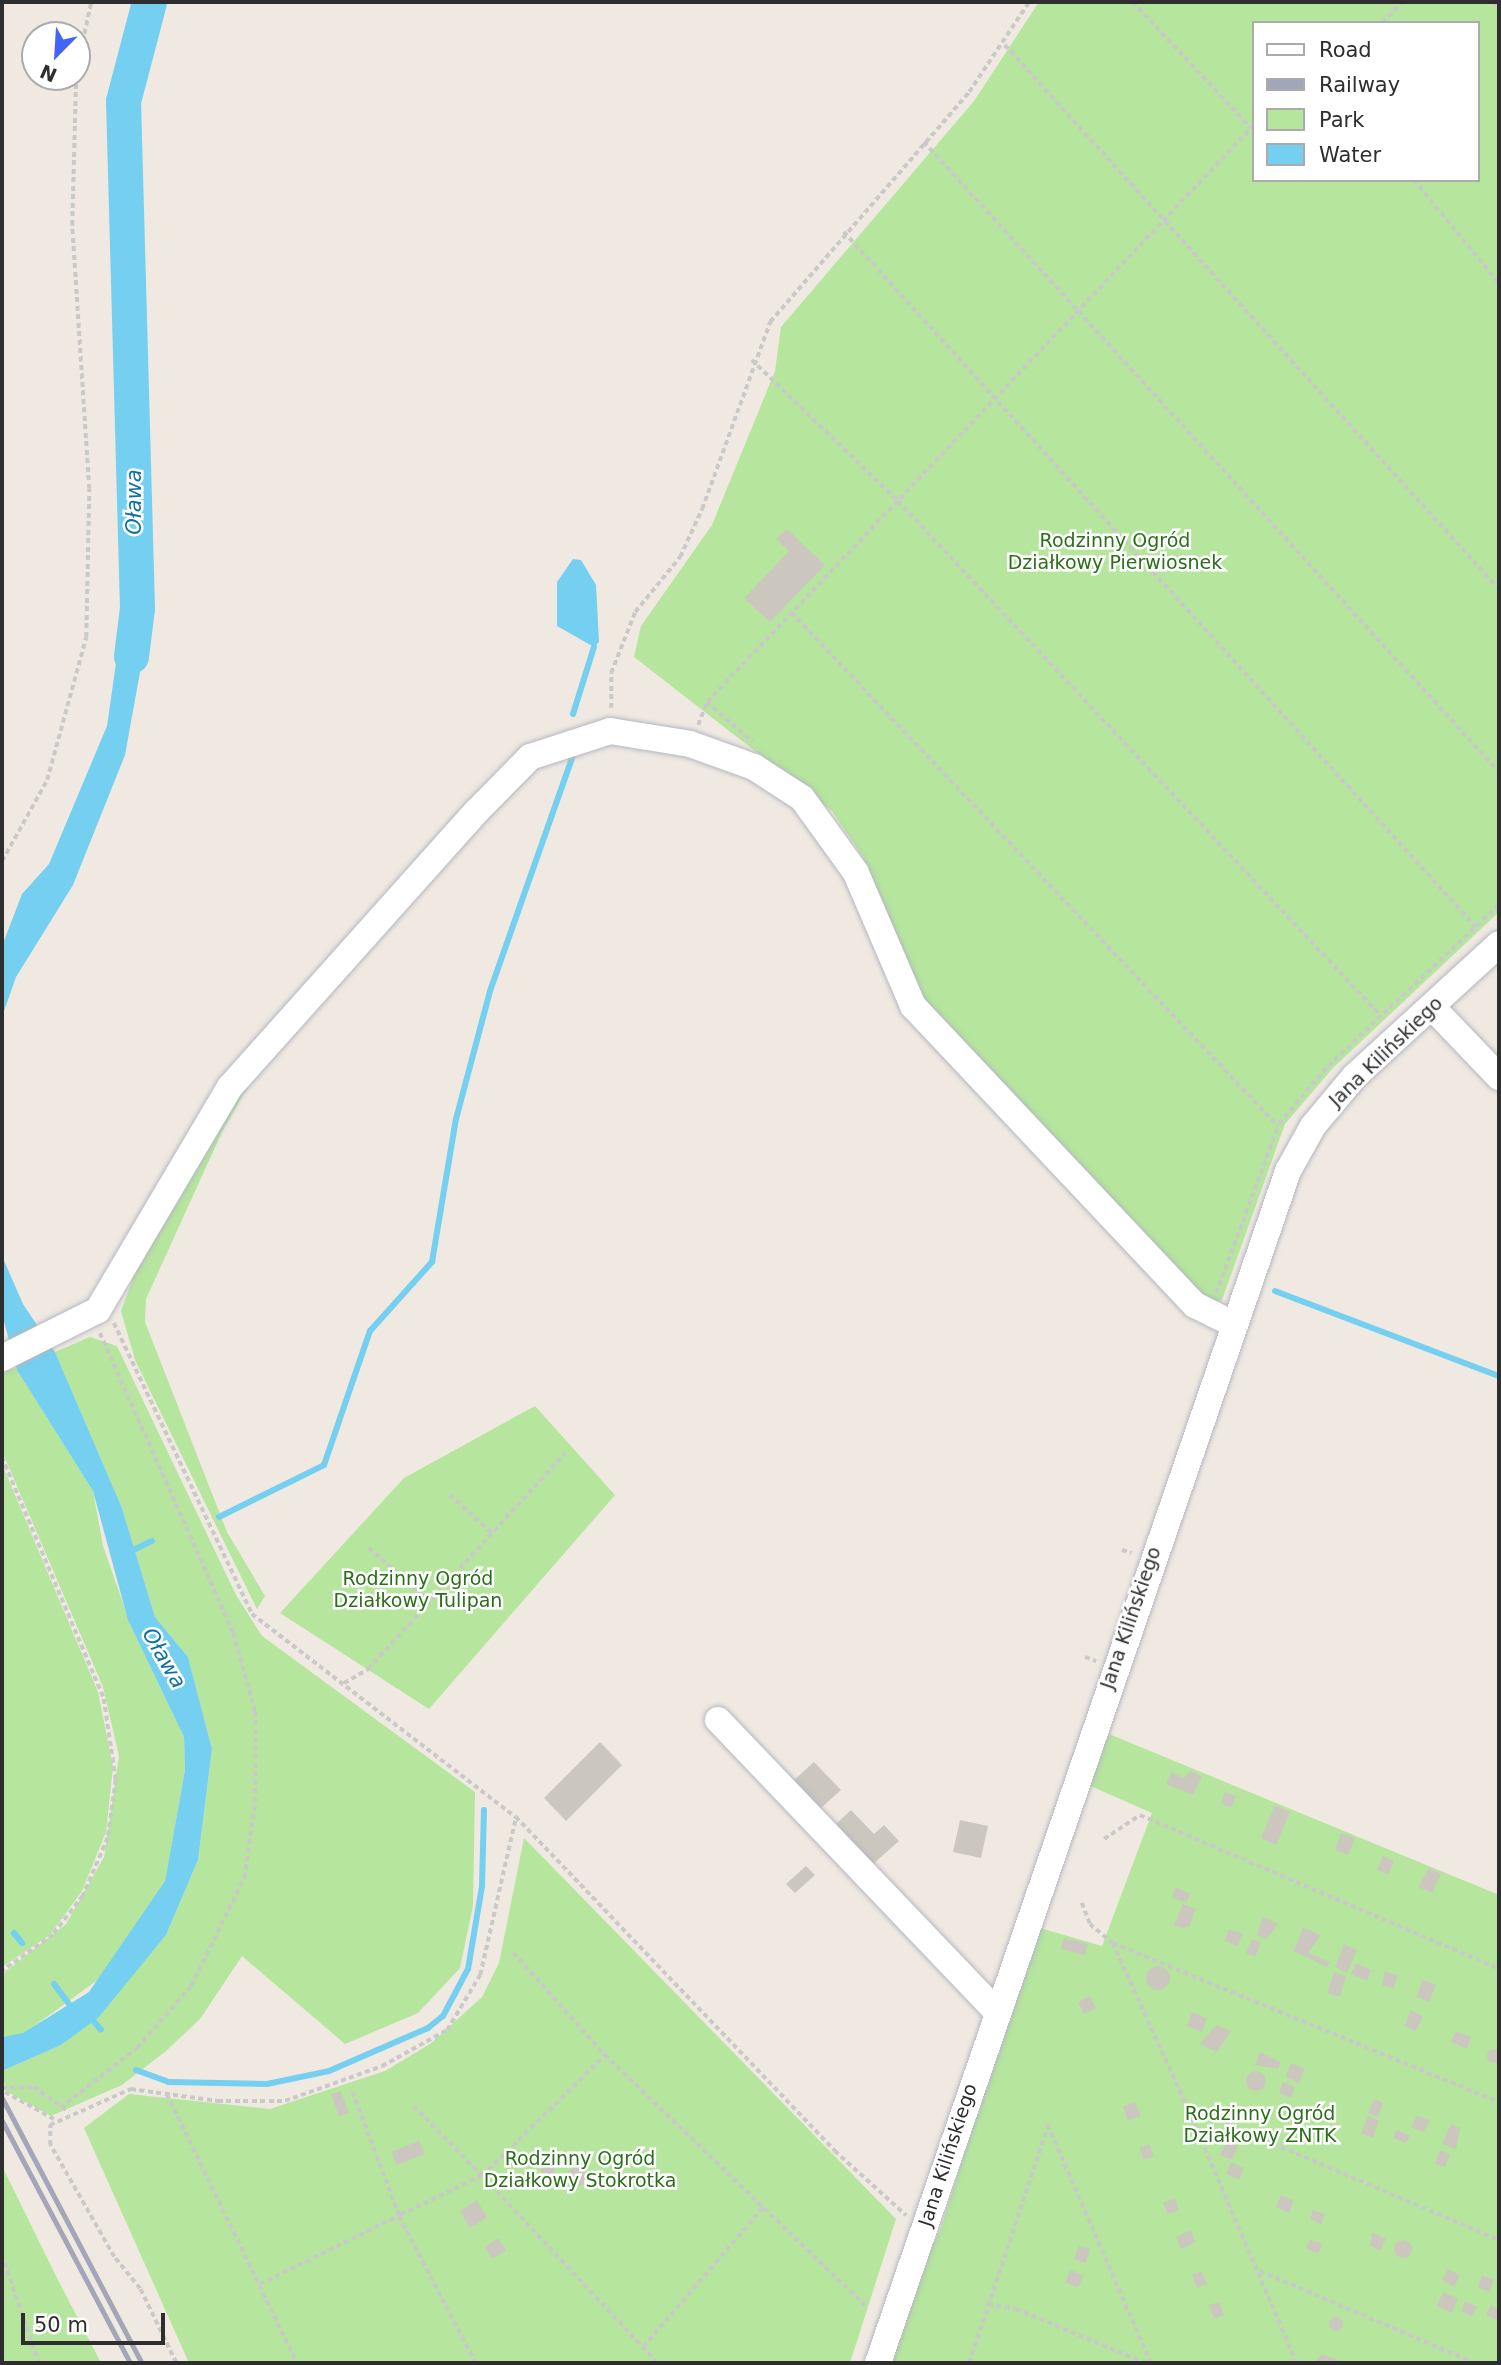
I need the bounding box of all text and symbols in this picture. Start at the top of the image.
north arrow [21,21,91,91]
legend [1252,21,1480,182]
text: Road [1319,38,1372,62]
text: N [37,60,60,87]
text: Railway [1319,73,1400,97]
text: Park [1319,108,1364,132]
text: Water [1319,143,1381,167]
water label: Oława [121,469,147,535]
park label: Rodzinny Ogród Działkowy Pierwiosnek [1008,530,1222,574]
street label: Jana Kilińskiego [1325,992,1447,1112]
street label: Jana Kilińskiego [1096,1544,1166,1692]
park label: Rodzinny Ogród Działkowy Tulipan [334,1568,502,1612]
water label: Oława [137,1623,191,1693]
street label: Jana Kilińskiego [914,2081,982,2229]
park label: Rodzinny Ogród Działkowy ZNTK [1184,2103,1336,2147]
park label: Rodzinny Ogród Działkowy Stokrotka [484,2148,676,2192]
scale bar [24,2298,168,2342]
text: 50 m [34,2313,88,2337]

